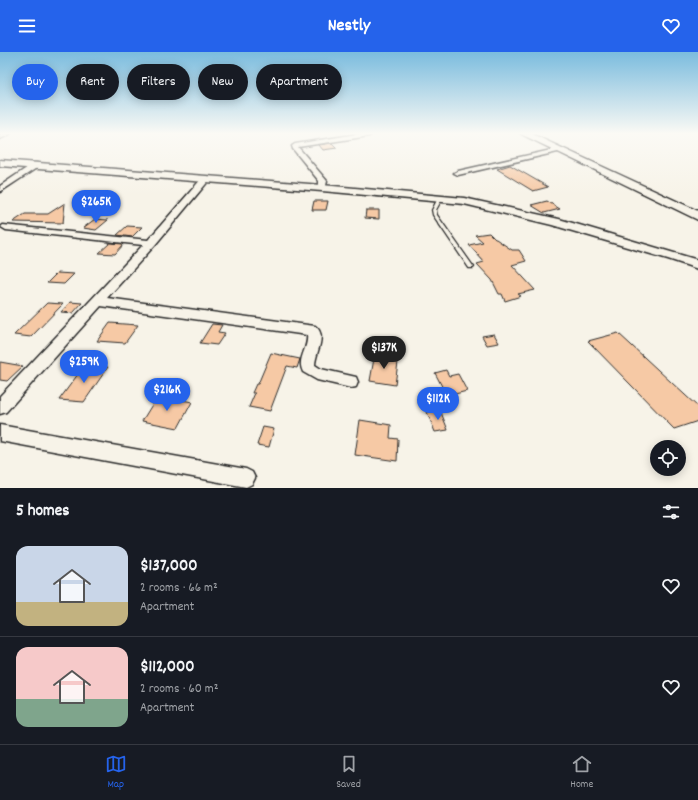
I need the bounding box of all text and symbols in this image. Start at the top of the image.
text: Nestly [328,14,370,39]
icon: menu [16,15,38,37]
icon: heart [660,15,682,37]
chip: Buy [12,64,58,100]
chip: Rent [66,64,119,100]
chip: Filters [127,64,190,100]
chip: New [198,64,248,100]
chip: Apartment [256,64,342,100]
pin: $265K [68,190,124,224]
text: $265K [81,193,111,212]
pin: $137K [356,336,412,370]
text: $137K [371,339,397,358]
pin: $259K [56,350,112,384]
text: $259K [69,353,99,372]
pin: $216K [139,378,195,412]
text: $216K [153,381,181,400]
pin: $112K [410,387,466,421]
text: $112K [426,390,450,409]
map controls [650,440,686,476]
button: locate [650,440,686,476]
text: 5 homes [16,500,69,524]
icon: filters [660,501,682,523]
text: $137,000 [140,555,197,579]
icon: home [48,562,96,610]
icon: heart [660,575,682,597]
text: 2 rooms · 66 m² [140,579,218,598]
text: Apartment [140,598,194,617]
text: $112,000 [140,656,195,680]
icon: home [48,663,96,711]
icon: heart [660,676,682,698]
text: 2 rooms · 60 m² [140,680,218,699]
text: Apartment [140,699,194,718]
tab: Map [105,753,127,793]
tab: Saved [336,753,361,793]
tab: Home [570,753,593,793]

